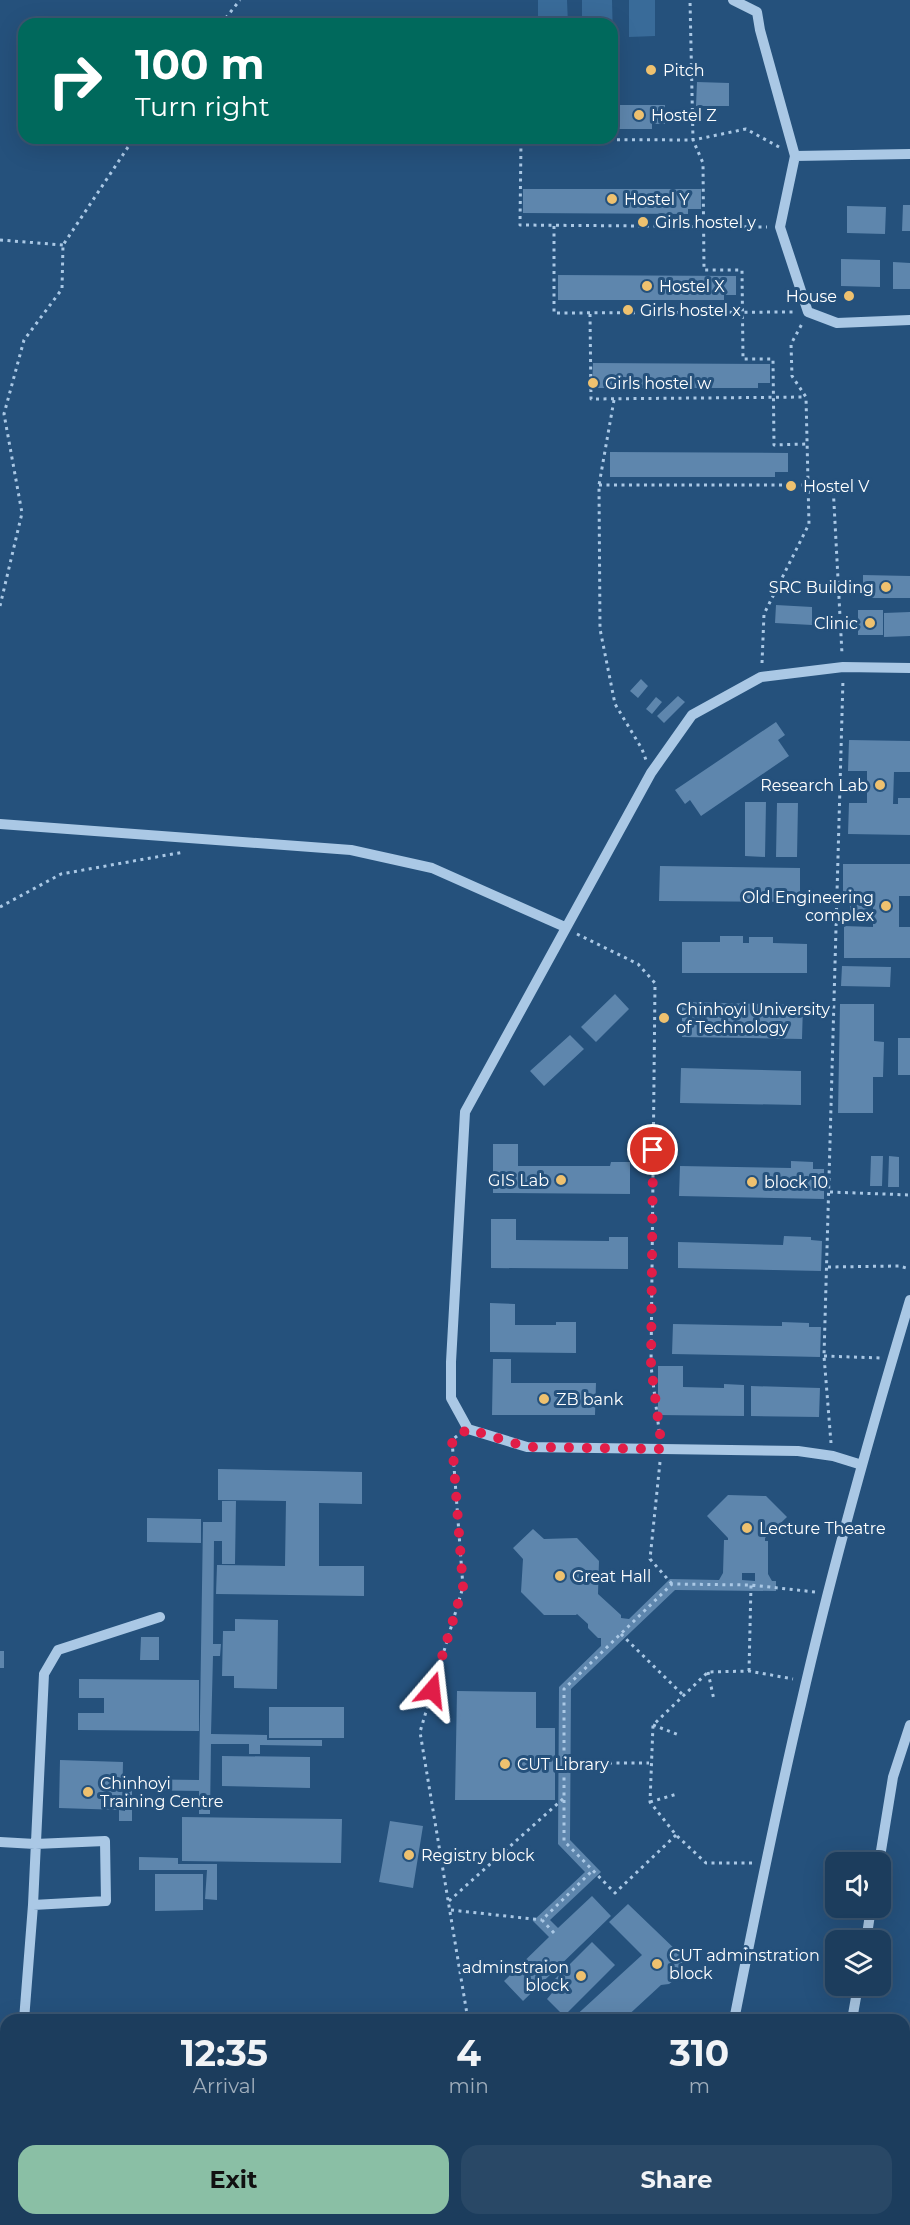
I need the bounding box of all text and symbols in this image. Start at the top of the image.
text: 100 m [135,38,264,90]
icon: right [36,42,114,120]
place label: Pitch [663,61,705,80]
marker: Pitch [644,63,658,77]
text: Turn right [135,90,270,123]
place label: Hostel Z [651,106,717,125]
marker: Hostel Z [632,108,646,122]
place label: Hostel Y [624,190,690,209]
marker: Hostel Y [605,192,619,206]
place label: Girls hostel y [655,213,756,232]
marker: Girls hostel y [636,215,650,229]
place label: Hostel X [659,277,725,296]
marker: Hostel X [640,279,654,293]
place label: House [786,287,837,306]
marker: House [842,289,856,303]
place label: Girls hostel x [640,301,741,320]
marker: Girls hostel x [621,303,635,317]
place label: Girls hostel w [605,374,711,393]
marker: Girls hostel w [586,376,600,390]
place label: Hostel V [803,477,870,496]
marker: Hostel V [784,479,798,493]
place label: SRC Building [769,578,874,597]
marker: SRC Building [879,580,893,594]
place label: Clinic [814,614,858,633]
marker: Clinic [863,616,877,630]
place label: Research Lab [760,776,868,795]
marker: Research Lab [873,778,887,792]
place label: Old Engineering complex [742,888,874,925]
marker: Old Engineering complex [879,899,893,913]
place label: Chinhoyi University of Technology [676,1000,830,1037]
marker: Chinhoyi University of Technology [657,1011,671,1025]
pin [627,1124,678,1175]
icon: arrive [636,1133,669,1166]
place label: GIS Lab [488,1171,549,1190]
marker: GIS Lab [554,1173,568,1187]
place label: block 10 [764,1173,828,1192]
marker: block 10 [745,1175,759,1189]
place label: ZB bank [556,1390,624,1409]
marker: ZB bank [537,1392,551,1406]
place label: Lecture Theatre [759,1519,886,1538]
marker: Lecture Theatre [740,1521,754,1535]
place label: Great Hall [572,1567,651,1586]
marker: Great Hall [553,1569,567,1583]
position arrow [400,1658,464,1722]
place label: CUT Library [517,1755,609,1774]
marker: CUT Library [498,1757,512,1771]
place label: Chinhoyi Training Centre [100,1774,223,1811]
marker: Chinhoyi Training Centre [81,1785,95,1799]
place label: Registry block [421,1846,535,1865]
marker: Registry block [402,1848,416,1862]
map controls [825,1852,891,1996]
button: sound [825,1852,891,1918]
button: layers [825,1930,891,1996]
place label: CUT adminstration block [669,1946,820,1983]
marker: CUT adminstration block [650,1957,664,1971]
place label: adminstraion block [462,1958,569,1995]
marker: adminstraion block [574,1969,588,1983]
text: 12:35 [181,2031,268,2075]
text: 4 [456,2031,481,2075]
text: 310 [669,2031,729,2075]
text: Arrival [193,2074,256,2098]
text: min [449,2074,489,2098]
text: m [689,2074,710,2098]
button: Exit [18,2145,449,2214]
button: Share [461,2145,892,2214]

